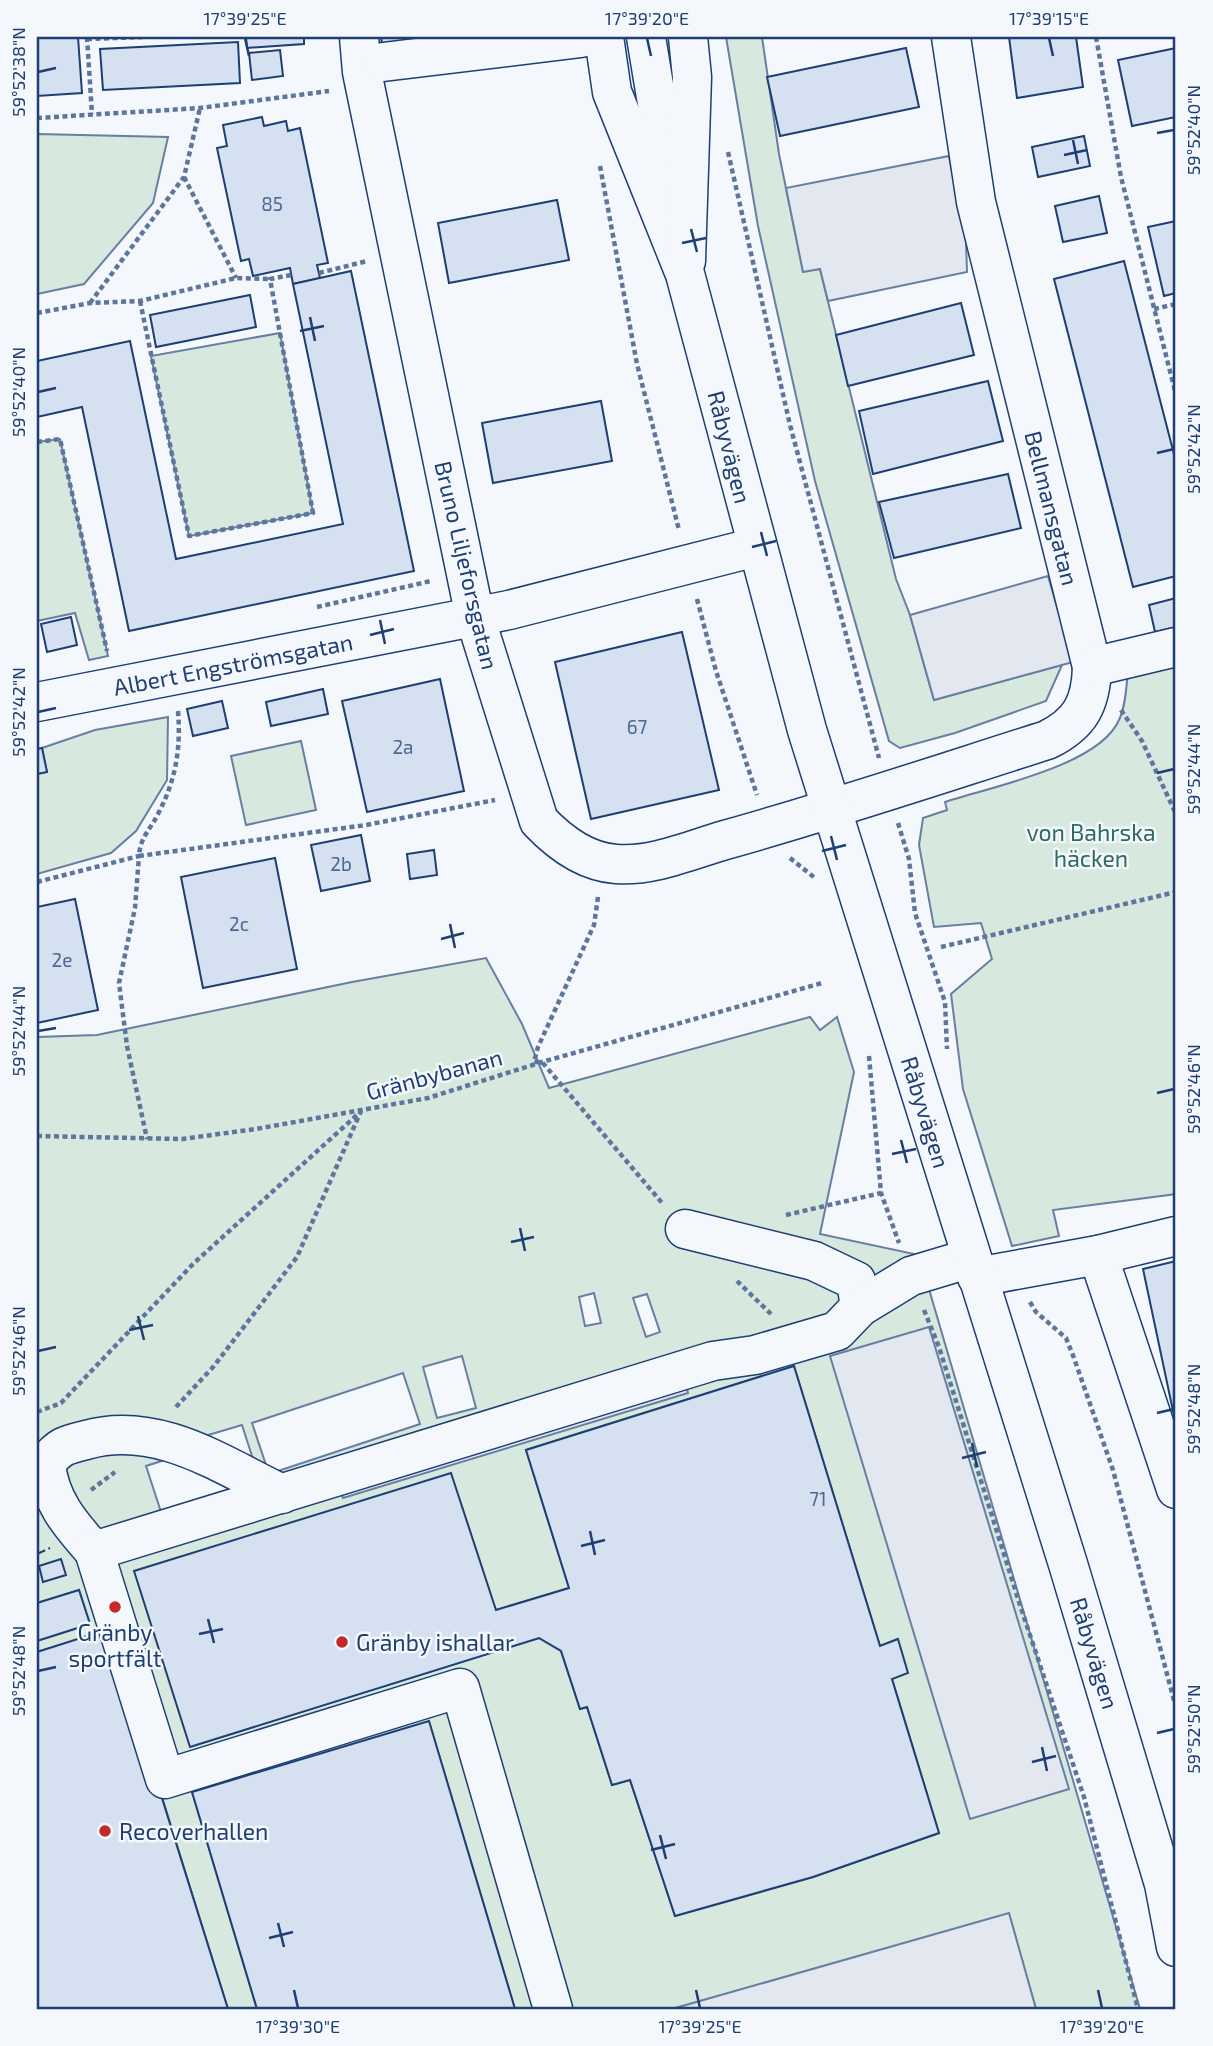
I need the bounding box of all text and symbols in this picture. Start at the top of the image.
text: 17°39'25"E [203,7,287,29]
text: 17°39'20"E [605,7,689,29]
text: 17°39'15"E [1009,7,1089,29]
text: 59°52'38"N [7,27,29,117]
text: 59°52'40"N [1182,85,1204,175]
house number: 85 [261,192,283,215]
text: 59°52'40"N [7,347,29,437]
street label: Råbyvägen [702,388,758,506]
text: 59°52'42"N [1182,404,1204,494]
street label: Bellmansgatan [1019,428,1085,588]
street label: Bruno Liljeforsgatan [429,458,505,672]
street label: Albert Engströmsgatan [111,627,355,701]
text: 59°52'42"N [7,667,29,757]
house number: 67 [627,715,648,738]
text: 59°52'44"N [1182,724,1204,814]
house number: 2a [392,735,414,758]
park label: von Bahrska häcken [1026,818,1156,872]
house number: 2b [330,852,352,875]
house number: 2c [229,912,249,935]
house number: 2e [52,948,72,971]
text: 59°52'44"N [7,986,29,1076]
street label: Gränbybanan [363,1042,505,1106]
text: 59°52'46"N [1182,1044,1204,1134]
street label: Råbyvägen [896,1053,956,1171]
text: 59°52'46"N [7,1306,29,1396]
text: 59°52'48"N [1182,1364,1204,1454]
house number: 71 [809,1487,827,1510]
street label: Råbyvägen [1065,1594,1125,1712]
marker: Gränby sportfält [107,1599,123,1615]
place label: Gränby sportfält [69,1618,162,1672]
text: 59°52'48"N [7,1626,29,1716]
place label: Gränby ishallar [356,1628,514,1656]
marker: Gränby ishallar [334,1634,350,1650]
text: 59°52'50"N [1182,1684,1204,1774]
place label: Recoverhallen [119,1817,268,1845]
marker: Recoverhallen [97,1823,113,1839]
text: 17°39'30"E [256,2015,340,2037]
text: 17°39'25"E [658,2015,742,2037]
text: 17°39'20"E [1060,2015,1144,2037]

